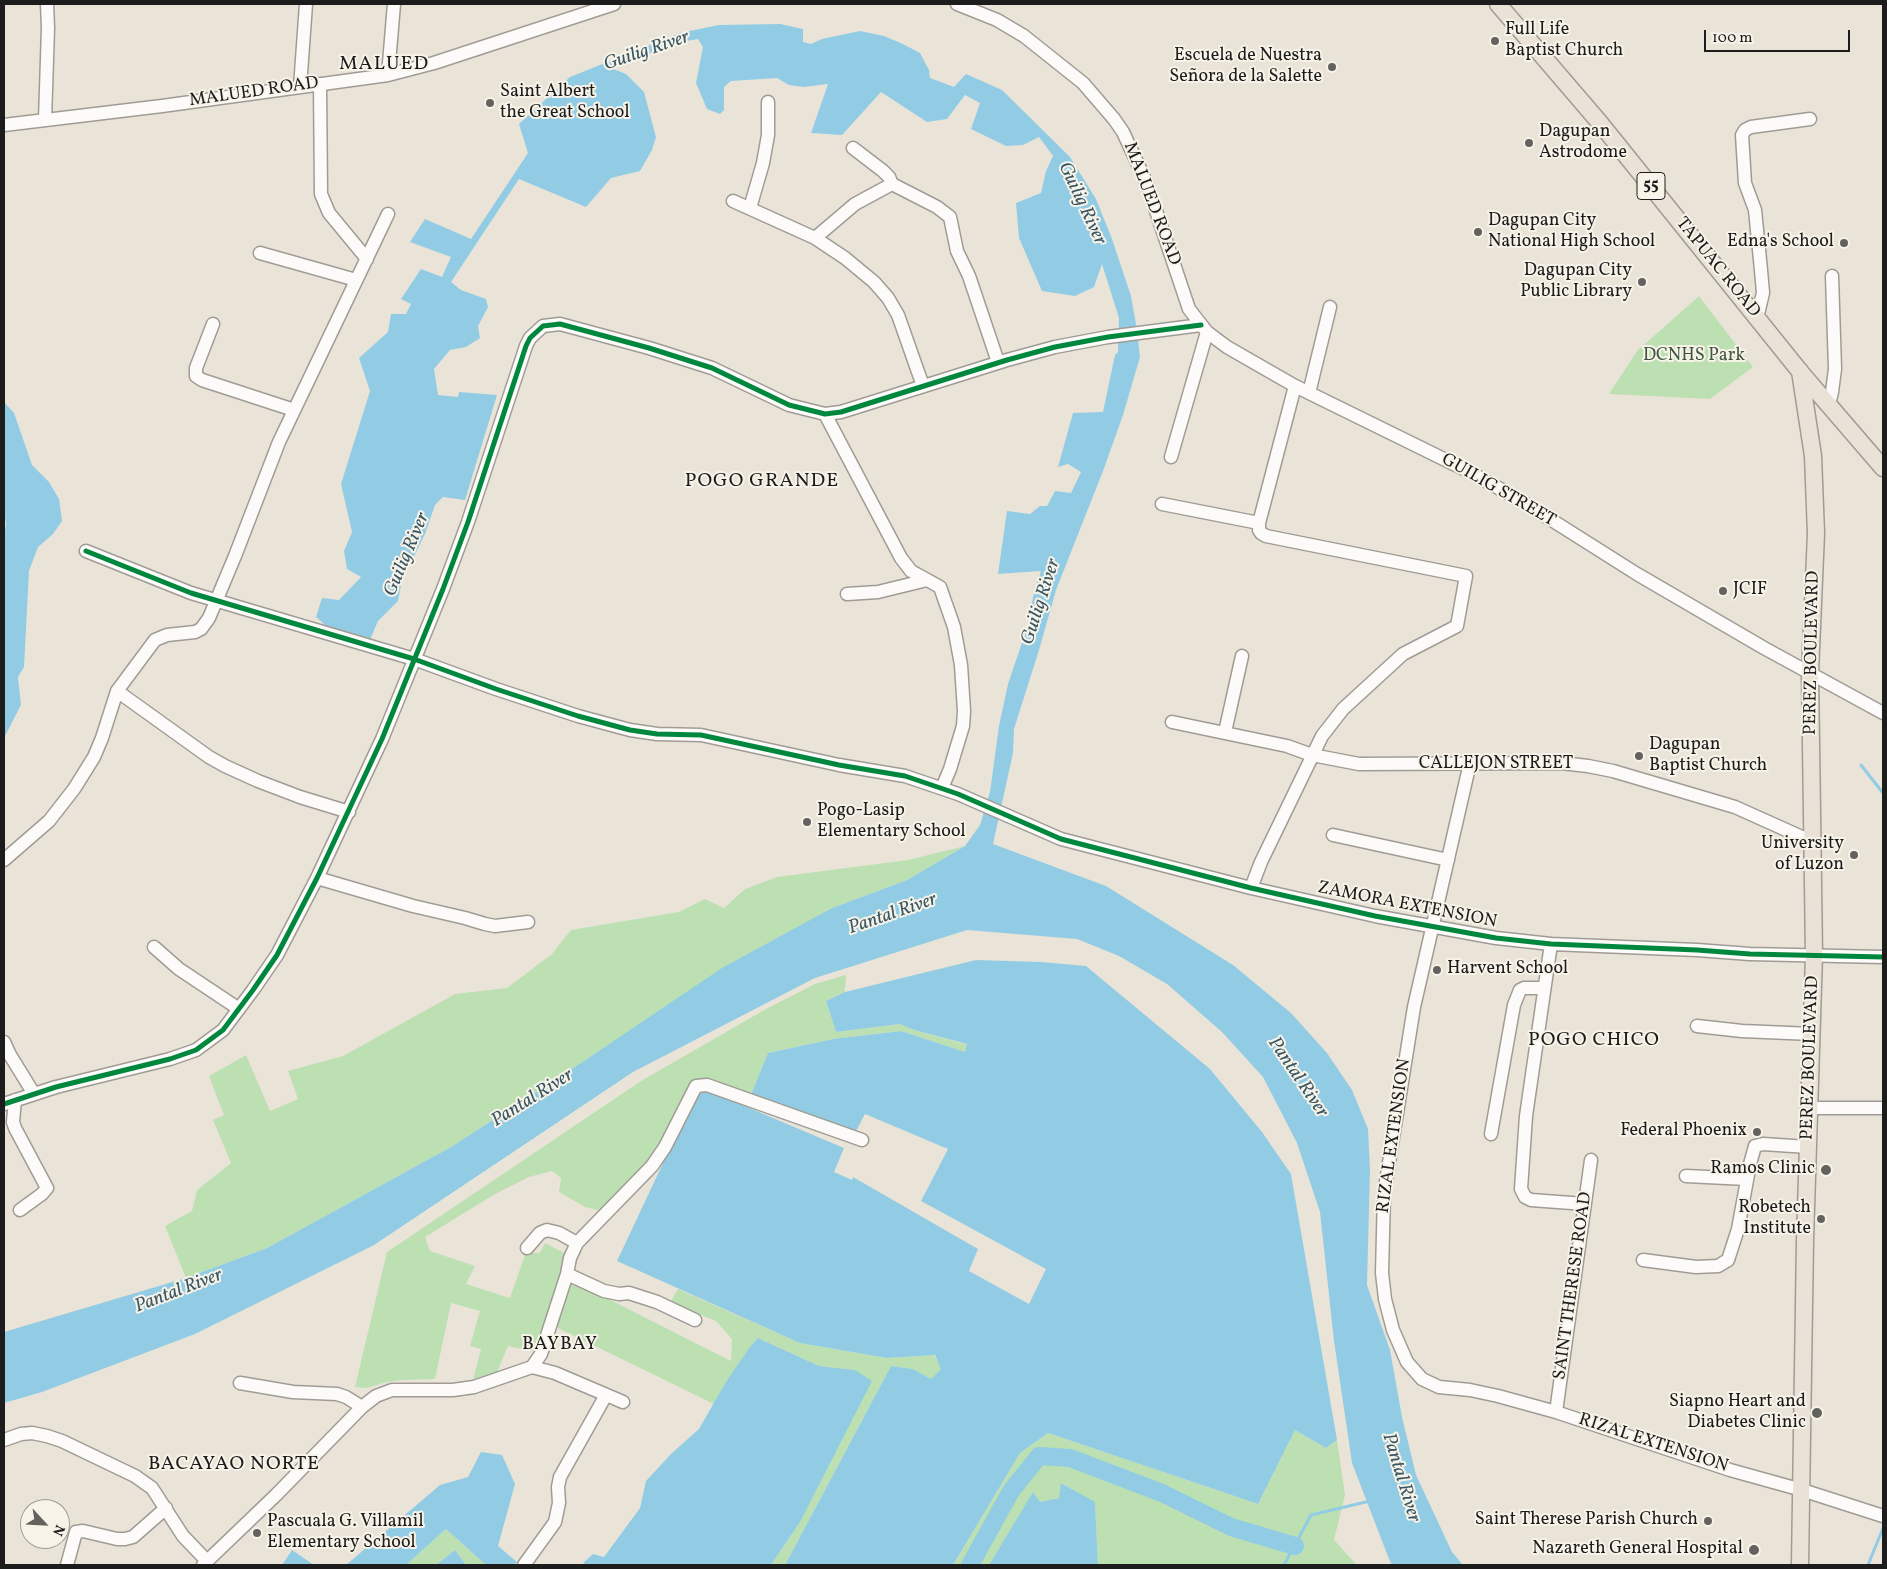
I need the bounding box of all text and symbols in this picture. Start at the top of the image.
place label: Full Life Baptist Church [1505,20,1623,62]
scale bar [1707,20,1853,52]
water label: Guilig River [601,27,693,77]
text: 100 m [1712,28,1752,49]
marker: Full Life Baptist Church [1489,35,1501,47]
place label: Escuela de Nuestra Señora de la Salette [1169,46,1322,88]
district label: MALUED [338,53,430,77]
marker: Escuela de Nuestra Señora de la Salette [1326,61,1338,73]
street label: MALUED ROAD [188,73,320,113]
place label: Saint Albert the Great School [500,82,630,125]
marker: Saint Albert the Great School [484,97,496,109]
place label: Dagupan Astrodome [1539,122,1627,164]
marker: Dagupan Astrodome [1523,137,1535,149]
street label: MALUED ROAD [1118,139,1184,269]
water label: Guilig River [1052,159,1110,249]
road number: 55 [1637,172,1665,200]
place label: Dagupan City National High School [1488,211,1655,253]
street label: TAPUAC ROAD [1670,214,1764,322]
marker: Dagupan City National High School [1472,226,1484,238]
place label: Edna's School [1727,232,1834,254]
marker: Edna's School [1838,237,1850,249]
place label: Dagupan City Public Library [1520,261,1632,304]
marker: Dagupan City Public Library [1636,276,1648,288]
park label: DCNHS Park [1643,346,1745,368]
street label: GUILIG STREET [1437,450,1559,532]
district label: POGO GRANDE [683,470,841,494]
water label: Guilig River [380,510,436,600]
water label: Guilig River [1017,556,1067,648]
street label: PEREZ BOULEVARD [1801,571,1825,735]
place label: JCIF [1733,580,1767,602]
marker: JCIF [1717,585,1729,597]
place label: Dagupan Baptist Church [1649,735,1767,778]
marker: Dagupan Baptist Church [1633,750,1645,762]
street label: CALLEJON STREET [1419,754,1573,776]
place label: Pogo-Lasip Elementary School [817,801,966,844]
marker: Pogo-Lasip Elementary School [801,816,813,828]
place label: University of Luzon [1761,834,1844,876]
marker: University of Luzon [1848,849,1860,861]
street label: ZAMORA EXTENSION [1316,878,1498,934]
water label: Pantal River [846,889,940,941]
place label: Harvent School [1447,959,1568,981]
marker: Harvent School [1431,964,1443,976]
street label: PEREZ BOULEVARD [1797,975,1825,1141]
district label: POGO CHICO [1527,1029,1661,1053]
water label: Pantal River [1262,1033,1332,1123]
street label: RIZAL EXTENSION [1373,1057,1417,1215]
water label: Pantal River [488,1065,578,1133]
place label: Federal Phoenix [1620,1121,1747,1143]
marker: Federal Phoenix [1751,1126,1763,1138]
place label: Ramos Clinic [1710,1159,1815,1181]
marker: Ramos Clinic [1819,1163,1833,1177]
street label: SAINT THERESE ROAD [1550,1191,1598,1381]
place label: Robetech Institute [1738,1198,1811,1240]
marker: Robetech Institute [1815,1213,1827,1225]
water label: Pantal River [132,1265,226,1319]
district label: BAYBAY [521,1335,599,1357]
place label: Siapno Heart and Diabetes Clinic [1669,1392,1806,1435]
marker: Siapno Heart and Diabetes Clinic [1810,1406,1824,1420]
street label: RIZAL EXTENSION [1576,1410,1730,1478]
water label: Pantal River [1376,1431,1424,1525]
district label: BACAYAO NORTE [146,1453,322,1477]
north arrow [20,1499,70,1549]
place label: Saint Therese Parish Church [1475,1510,1698,1532]
place label: Pascuala G. Villamil Elementary School [267,1512,424,1555]
marker: Saint Therese Parish Church [1702,1515,1714,1527]
text: N [47,1521,69,1539]
marker: Pascuala G. Villamil Elementary School [251,1527,263,1539]
place label: Nazareth General Hospital [1532,1539,1743,1561]
marker: Nazareth General Hospital [1747,1543,1761,1557]

